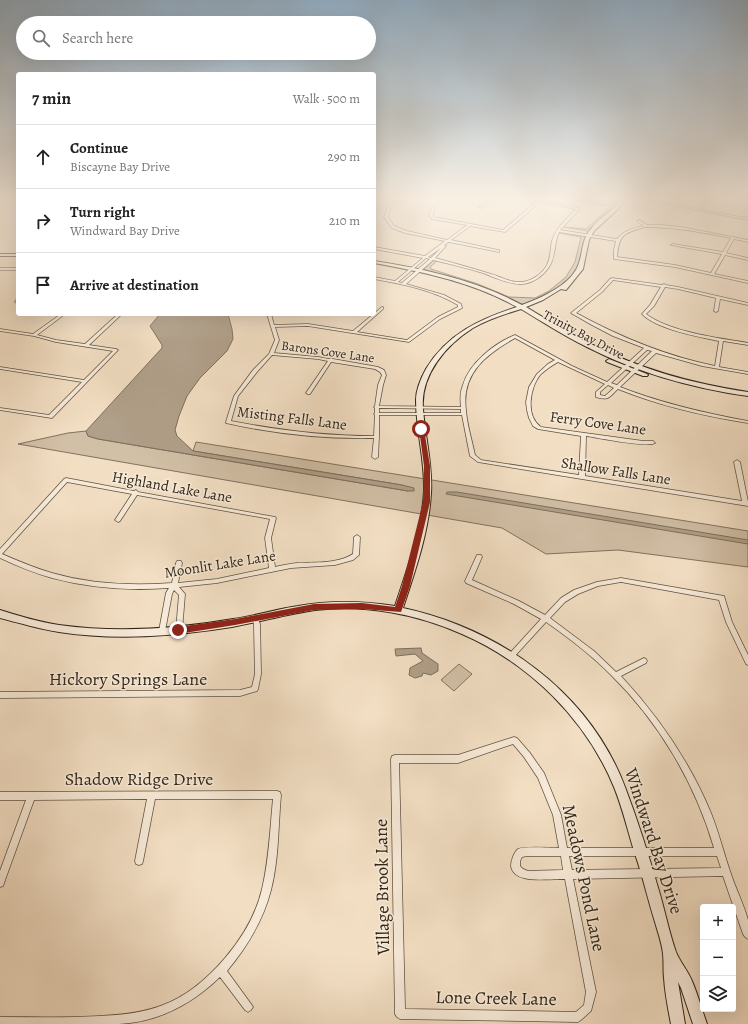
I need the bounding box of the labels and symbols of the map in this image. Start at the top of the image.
street label: Trinity Bay Drive [540,306,628,363]
street label: Barons Cove Lane [280,337,376,366]
street label: Misting Falls Lane [236,401,348,435]
street label: Ferry Cove Lane [549,406,648,440]
route start [412,420,430,438]
street label: Shallow Falls Lane [560,452,673,490]
street label: Highland Lake Lane [110,467,234,507]
street label: Moonlit Lake Lane [163,545,277,583]
route end [169,621,187,639]
street label: Hickory Springs Lane [49,667,207,691]
street label: Windward Bay Drive [619,764,689,917]
street label: Shadow Ridge Drive [65,767,213,791]
street label: Meadows Pond Lane [557,802,611,954]
street label: Village Brook Lane [369,819,395,956]
street label: Lone Creek Lane [435,985,557,1011]

